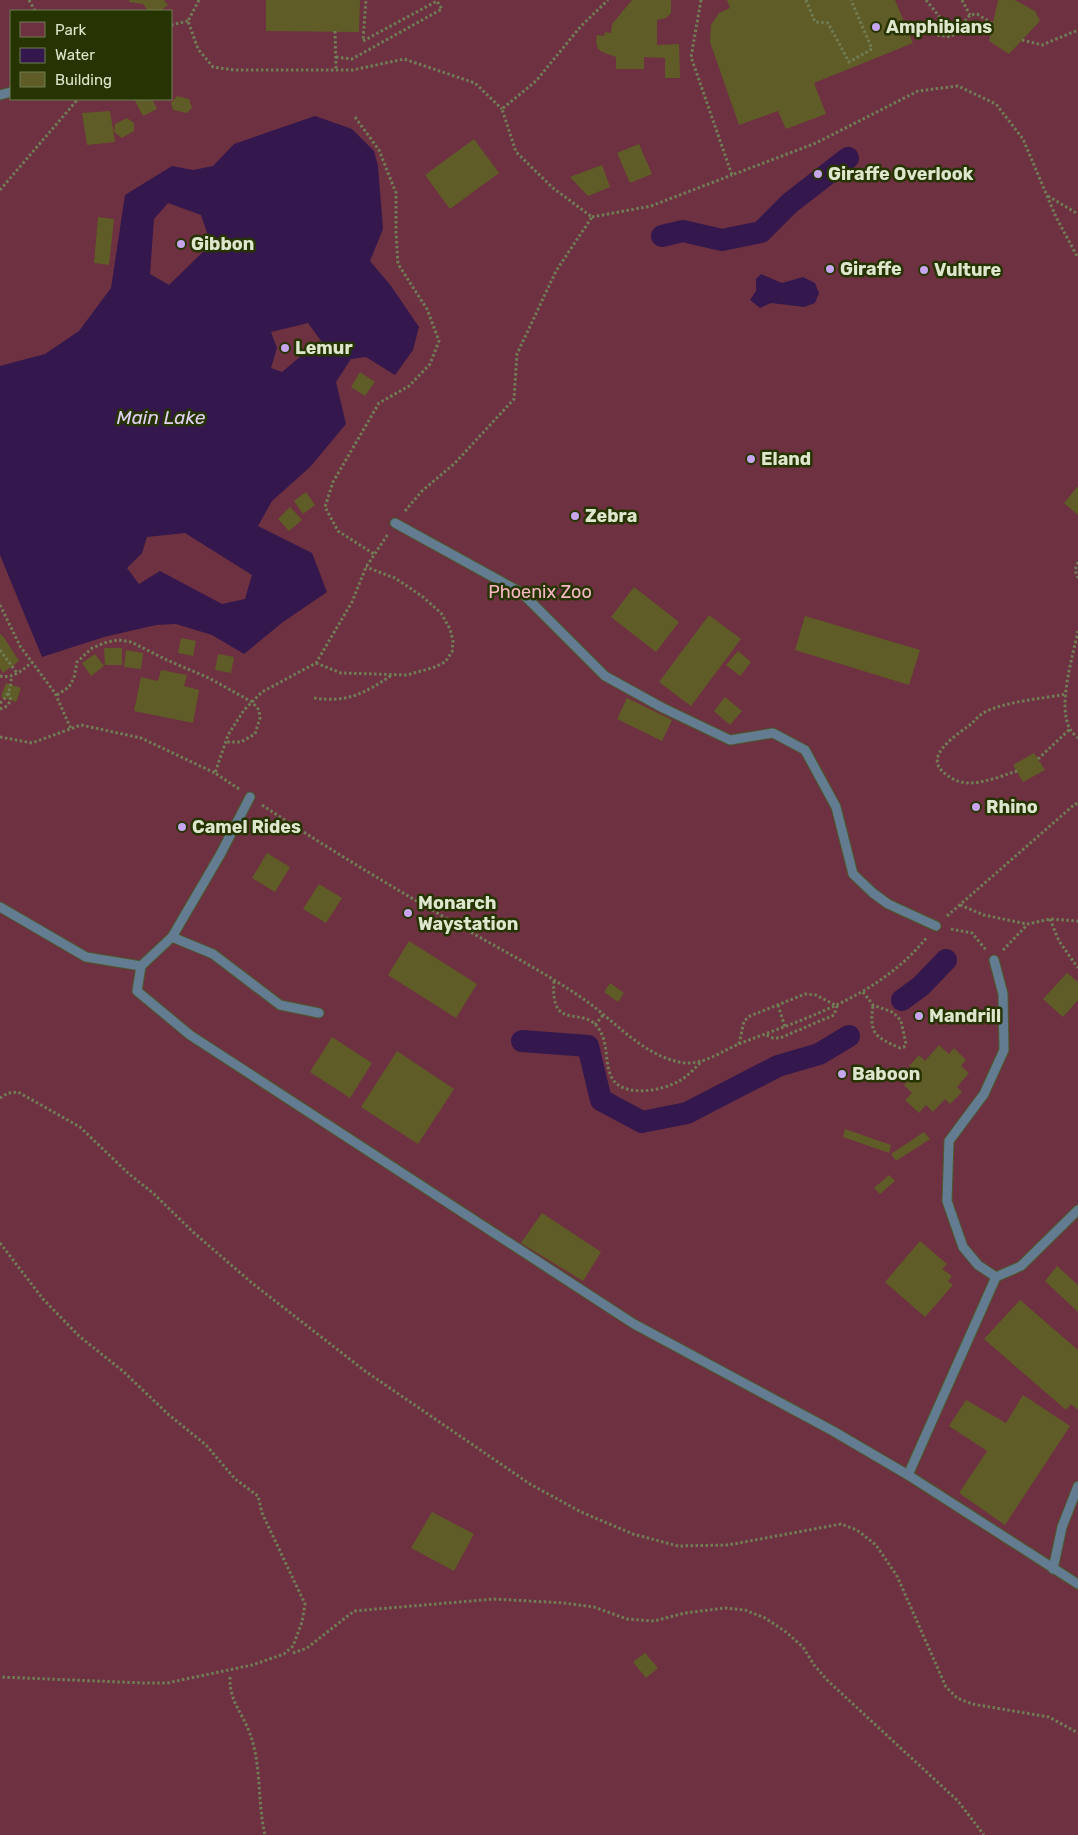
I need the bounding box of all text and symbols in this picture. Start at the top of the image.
legend [10,10,172,100]
place label: Amphibians [886,16,992,38]
text: Park [55,21,86,39]
marker: Amphibians [870,21,882,33]
text: Water [55,46,95,64]
text: Building [55,71,112,89]
place label: Giraffe Overlook [828,163,974,185]
marker: Giraffe Overlook [812,168,824,180]
place label: Gibbon [191,233,254,255]
marker: Gibbon [175,238,187,250]
place label: Giraffe [840,258,902,280]
place label: Vulture [934,259,1002,281]
marker: Giraffe [824,263,836,275]
marker: Vulture [918,264,930,276]
place label: Lemur [295,337,353,359]
marker: Lemur [279,342,291,354]
water label: Main Lake [117,406,206,429]
place label: Eland [761,448,811,470]
marker: Eland [745,453,757,465]
place label: Zebra [585,505,637,527]
marker: Zebra [569,510,581,522]
park label: Phoenix Zoo [488,581,592,603]
place label: Rhino [986,796,1038,818]
marker: Rhino [970,801,982,813]
place label: Camel Rides [192,816,301,838]
marker: Camel Rides [176,821,188,833]
place label: Monarch Waystation [418,892,518,935]
marker: Monarch Waystation [402,907,414,919]
place label: Mandrill [929,1005,1001,1027]
marker: Mandrill [913,1010,925,1022]
place label: Baboon [852,1063,920,1085]
marker: Baboon [836,1068,848,1080]

